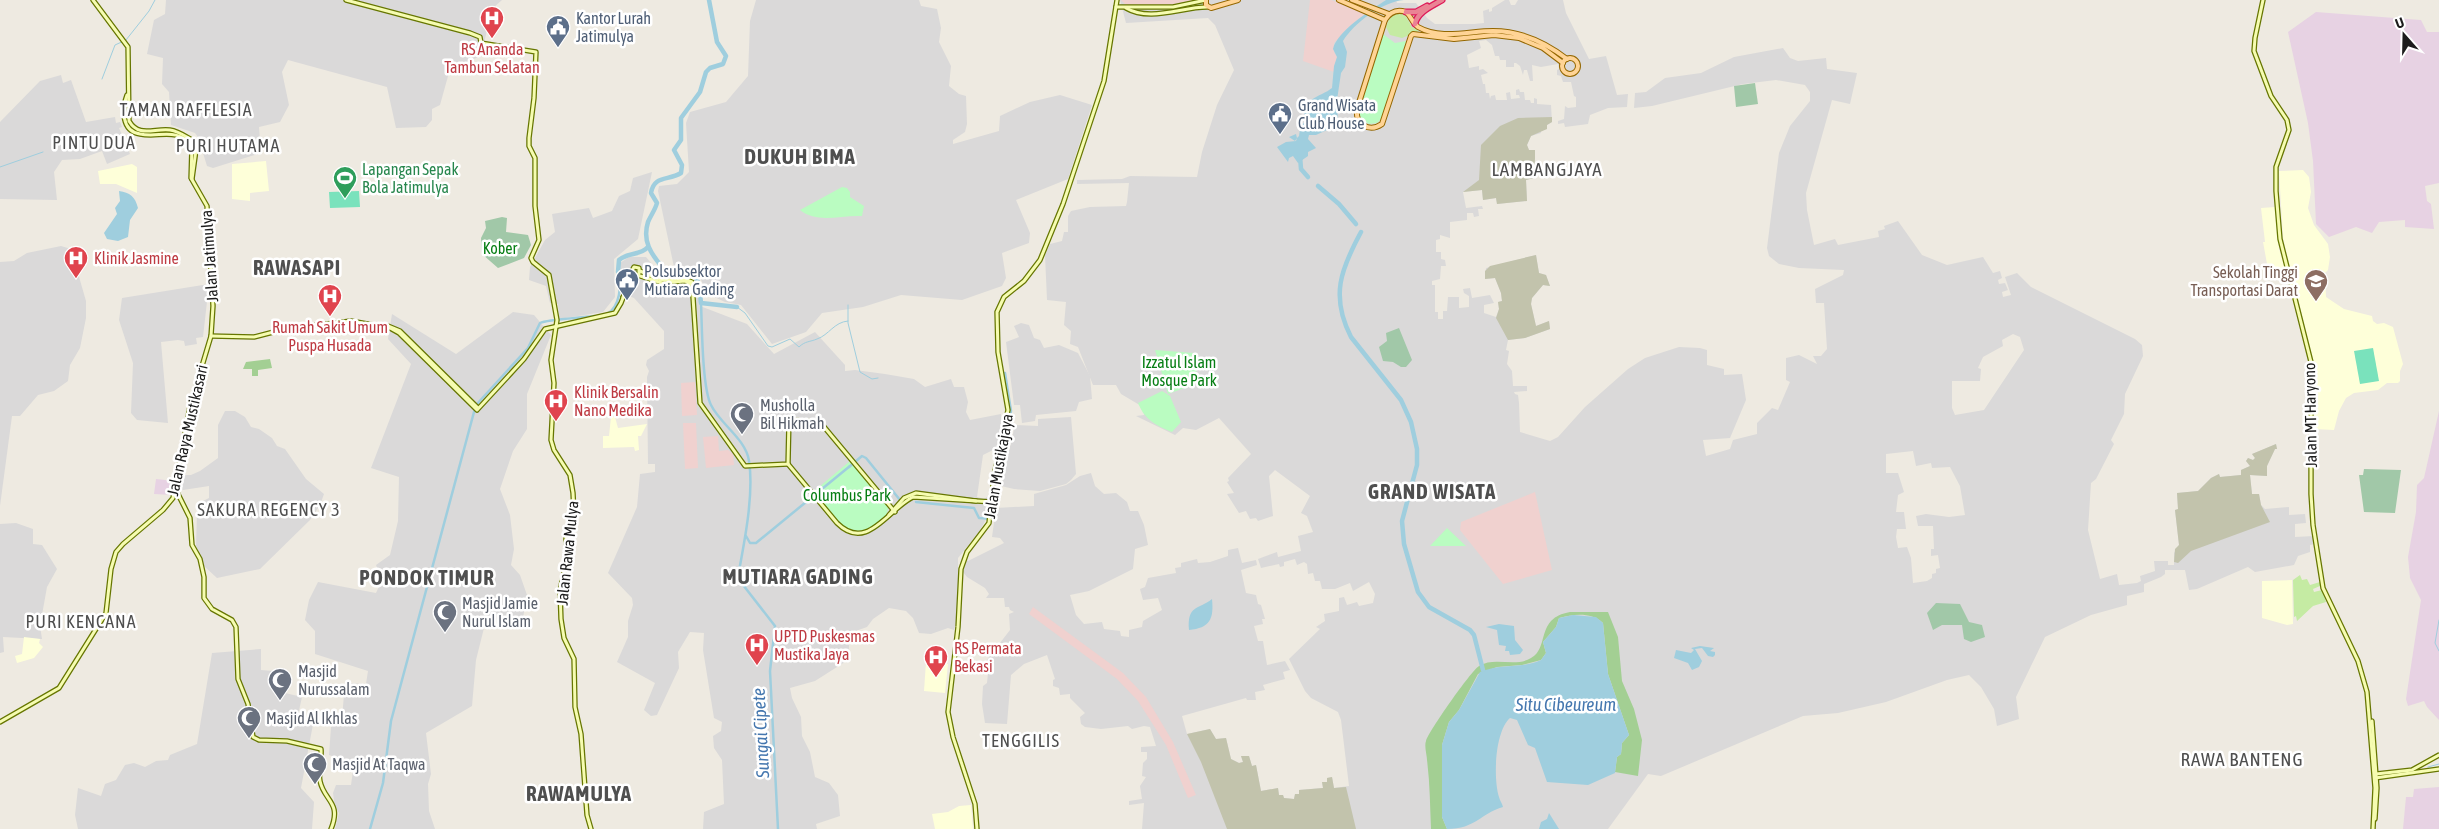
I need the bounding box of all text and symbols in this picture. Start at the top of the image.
hospital icon: RS Ananda Tambun Selatan [479,5,505,39]
place label: Kantor Lurah Jatimulya [576,9,651,46]
north arrow [2379,10,2429,60]
public building icon: Kantor Lurah Jatimulya [545,14,571,48]
text: U [2393,14,2406,32]
place label: RS Ananda Tambun Selatan [444,40,540,76]
place label: Grand Wisata Club House [1298,96,1376,132]
district label: TAMAN RAFFLESIA [120,99,252,120]
public building icon: Grand Wisata Club House [1267,101,1293,135]
district label: PINTU DUA [52,132,136,153]
district label: PURI HUTAMA [176,135,280,156]
district label: DUKUH BIMA [744,144,856,168]
district label: LAMBANGJAYA [1491,158,1603,180]
place label: Lapangan Sepak Bola Jatimulya [362,160,458,197]
sports icon: Lapangan Sepak Bola Jatimulya [332,165,358,199]
street label: Jalan Jatimulya [197,209,222,303]
park label: Kober [483,239,518,257]
hospital icon: Klinik Jasmine [63,245,89,279]
place label: Klinik Jasmine [94,249,179,267]
district label: RAWASAPI [253,255,341,279]
place label: Polsubsektor Mutiara Gading [644,262,734,299]
place label: Sekolah Tinggi Transportasi Darat [2191,263,2298,300]
public building icon: Polsubsektor Mutiara Gading [614,267,640,301]
school or university icon: Sekolah Tinggi Transportasi Darat [2303,268,2329,302]
hospital icon: Rumah Sakit Umum Puspa Husada [317,283,343,317]
place label: Rumah Sakit Umum Puspa Husada [272,318,388,355]
park label: Izzatul Islam Mosque Park [1141,353,1217,390]
street label: Jalan MT Haryono [2300,362,2321,468]
street label: Jalan Raya Mustikasari [163,363,212,498]
place label: Klinik Bersalin Nano Medika [574,383,659,419]
hospital icon: Klinik Bersalin Nano Medika [543,388,569,422]
place label: Musholla Bil Hikmah [760,396,824,432]
mosque icon: Musholla Bil Hikmah [729,401,755,435]
street label: Jalan Mustikajaya [980,412,1017,520]
district label: GRAND WISATA [1368,479,1496,503]
park label: Columbus Park [803,486,891,504]
district label: SAKURA REGENCY 3 [197,499,341,520]
street label: Jalan Rawa Mulya [553,500,582,606]
district label: MUTIARA GADING [722,564,874,588]
district label: PONDOK TIMUR [359,565,495,589]
place label: Masjid Jamie Nurul Islam [462,594,538,630]
mosque icon: Masjid Jamie Nurul Islam [432,599,458,633]
district label: PURI KENCANA [26,611,136,632]
place label: UPTD Puskesmas Mustika Jaya [774,627,875,664]
hospital icon: UPTD Puskesmas Mustika Jaya [744,632,770,666]
place label: RS Permata Bekasi [954,639,1022,675]
hospital icon: RS Permata Bekasi [923,644,949,678]
place label: Masjid Nurussalam [298,662,370,698]
mosque icon: Masjid Nurussalam [267,667,293,701]
water label: Sungai Cipete [748,687,773,780]
water label: Situ Cibeureum [1515,694,1616,715]
mosque icon: Masjid Al Ikhlas [236,705,262,739]
place label: Masjid Al Ikhlas [266,709,358,728]
district label: TENGGILIS [982,730,1060,751]
district label: RAWA BANTENG [2181,748,2303,770]
mosque icon: Masjid At Taqwa [302,751,328,785]
place label: Masjid At Taqwa [332,755,425,774]
district label: RAWAMULYA [526,781,632,805]

